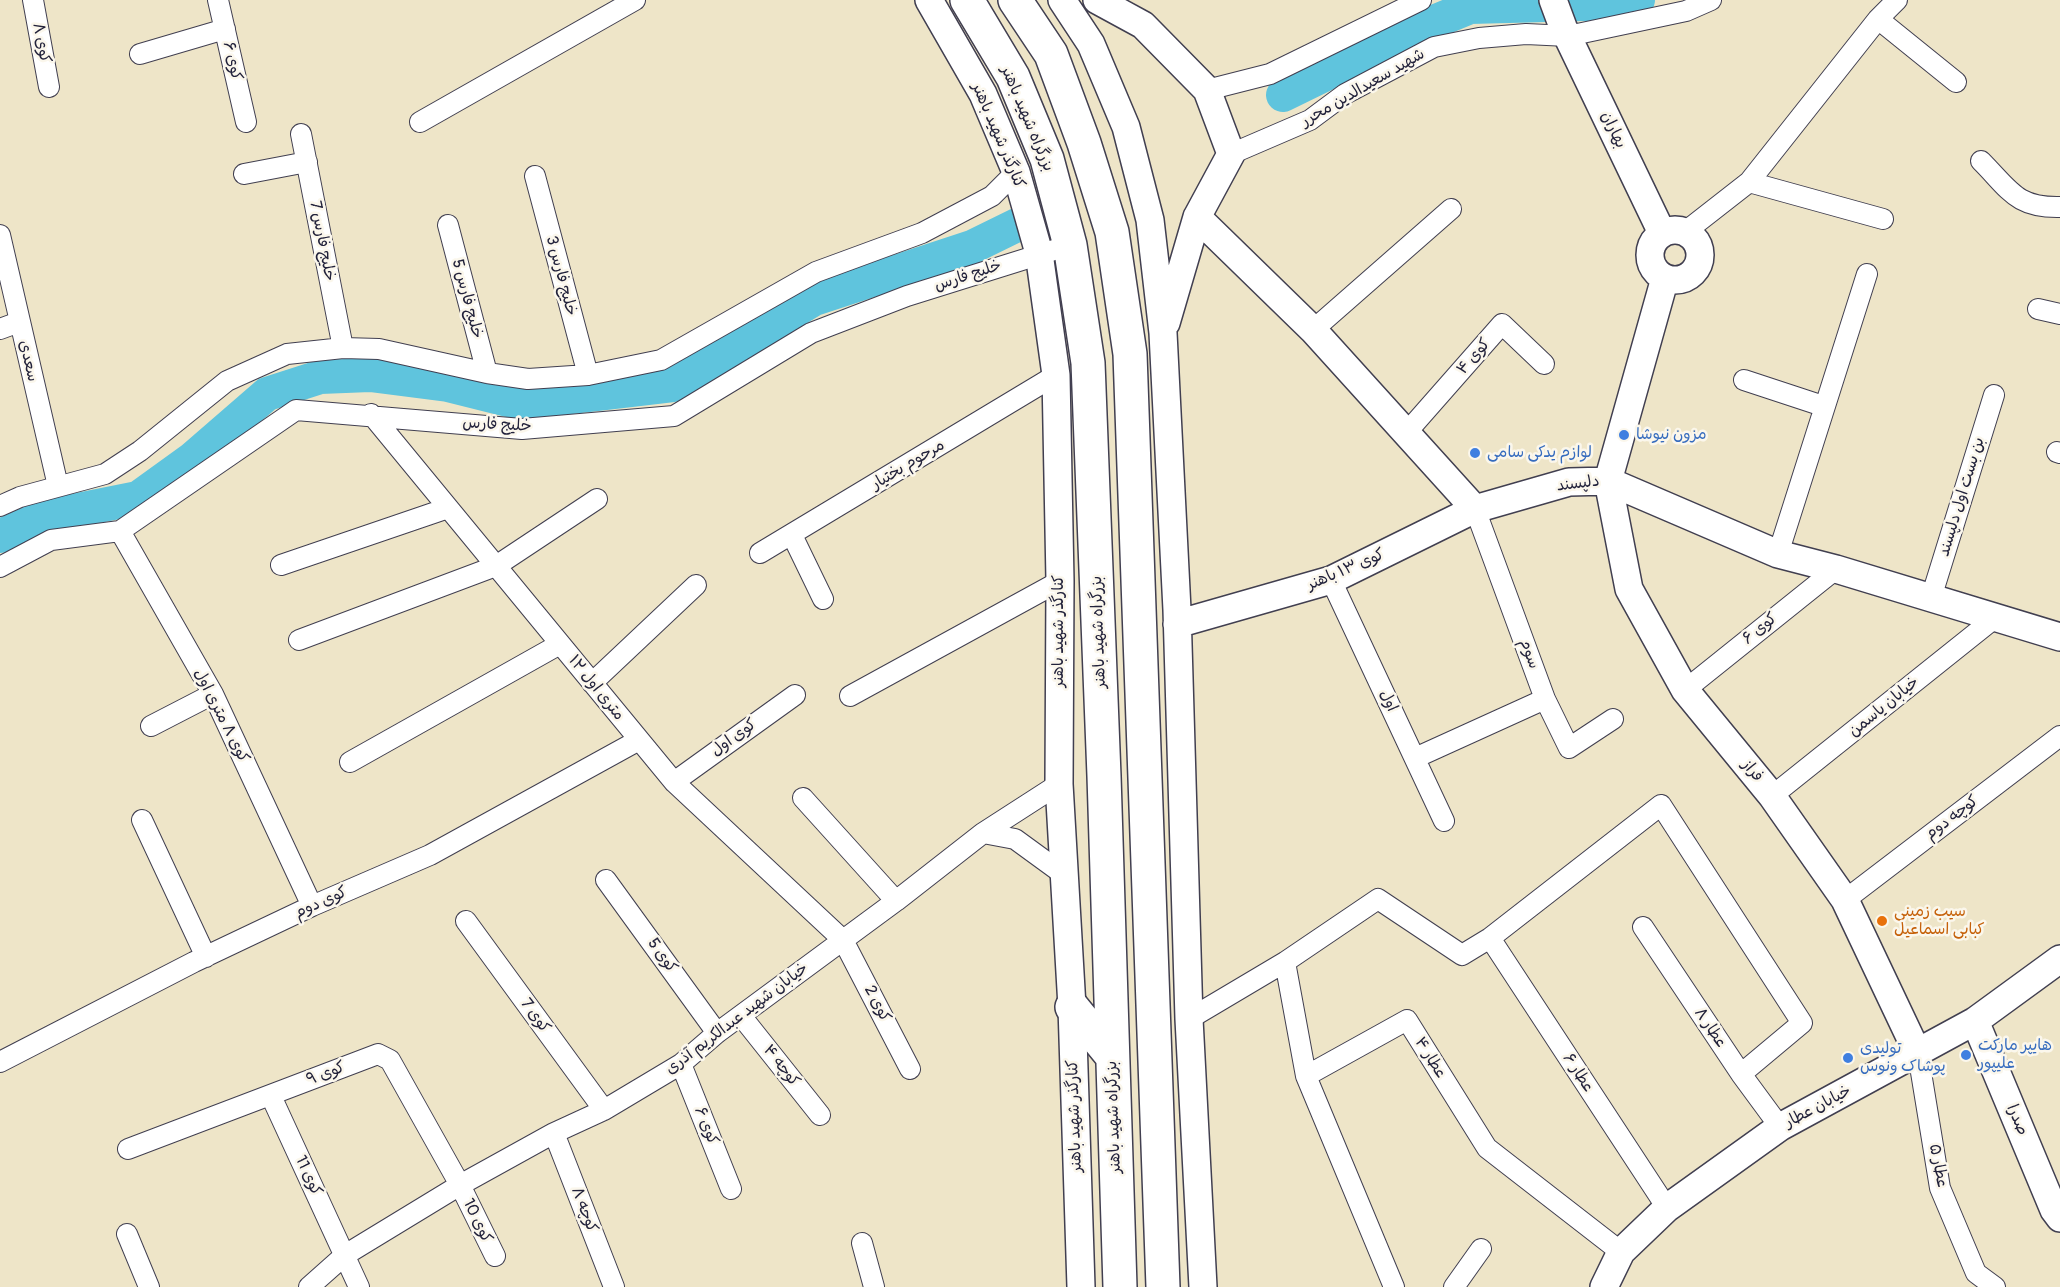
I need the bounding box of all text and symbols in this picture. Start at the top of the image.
street label: کوی ۸ [28,21,54,65]
street label: کوی ۶ [218,40,246,82]
street label: شهید سعیدالدین محرر [1298,45,1428,131]
street label: بزرگراه شهید باهنر [996,63,1058,175]
street label: کنارگذر شهید باهنر [967,81,1029,191]
street label: بهاران [1596,108,1630,152]
street label: خلیج فارس 7 [305,199,339,283]
street label: خلیج فارس 3 [541,234,581,318]
street label: خلیج فارس [932,256,1004,296]
street label: خلیج فارس 5 [447,257,487,341]
street label: کوی ۴ [1453,335,1495,379]
street label: سعدی [14,339,42,383]
street label: خلیج فارس [462,414,532,436]
place label: مزون نیوشا [1636,425,1707,445]
marker: مزون نیوشا [1617,428,1631,442]
street label: بن بست اول دلپسند [1935,435,1989,559]
street label: مرحوم بختیار [868,436,948,494]
place label: لوازم یدکی سامی [1487,443,1592,463]
marker: لوازم یدکی سامی [1468,446,1482,460]
street label: دلپسند [1555,472,1601,496]
street label: کوی ۱۳ باهنر [1304,545,1388,595]
street label: کنارگذر شهید باهنر [1049,575,1069,687]
street label: بزرگراه شهید باهنر [1087,575,1111,689]
street label: کوی ۶ [1739,609,1781,649]
street label: سوم [1515,636,1543,672]
street label: ۱۲ متری اول [564,651,628,725]
street label: کوی ۸ متری اول [189,666,253,766]
street label: خیابان یاسمن [1845,673,1923,741]
street label: اول [1375,687,1401,715]
street label: کوی اول [707,715,761,761]
street label: فراز [1737,756,1767,786]
street label: کوچه دوم [1921,792,1983,844]
street label: کوی دوم [292,883,350,923]
place label: سیب زمینی کبابی اسماعیل [1894,902,1985,940]
marker: سیب زمینی کبابی اسماعیل [1875,914,1889,928]
street label: کوی 5 [643,935,681,977]
street label: خیابان شهید عبدالکریم آذری [662,959,812,1079]
street label: کوی 2 [859,982,895,1026]
street label: کوی 7 [516,995,554,1037]
street label: عطار ۸ [1690,1004,1730,1052]
street label: عطار ۴ [1410,1034,1450,1082]
place label: هایپر مارکت علیپور [1978,1036,2052,1074]
place label: تولیدی پوشاک ونوس [1860,1039,1946,1077]
street label: کوچه ۴ [759,1041,803,1091]
marker: هایپر مارکت علیپور [1959,1048,1973,1062]
street label: عطار ۶ [1558,1050,1598,1096]
marker: تولیدی پوشاک ونوس [1841,1051,1855,1065]
street label: کوی ۹ [304,1058,348,1090]
street label: کنارگذر شهید باهنر [1063,1060,1087,1172]
street label: بزرگراه شهید باهنر [1102,1060,1126,1174]
street label: خیابان عطار [1781,1081,1855,1133]
street label: صدرا [2002,1102,2032,1138]
street label: کوی ۶ [690,1104,722,1148]
street label: عطار ۵ [1924,1143,1952,1189]
street label: کوی 11 [290,1153,326,1199]
street label: کوچه ۸ [567,1184,601,1236]
street label: کوی 10 [458,1196,496,1246]

